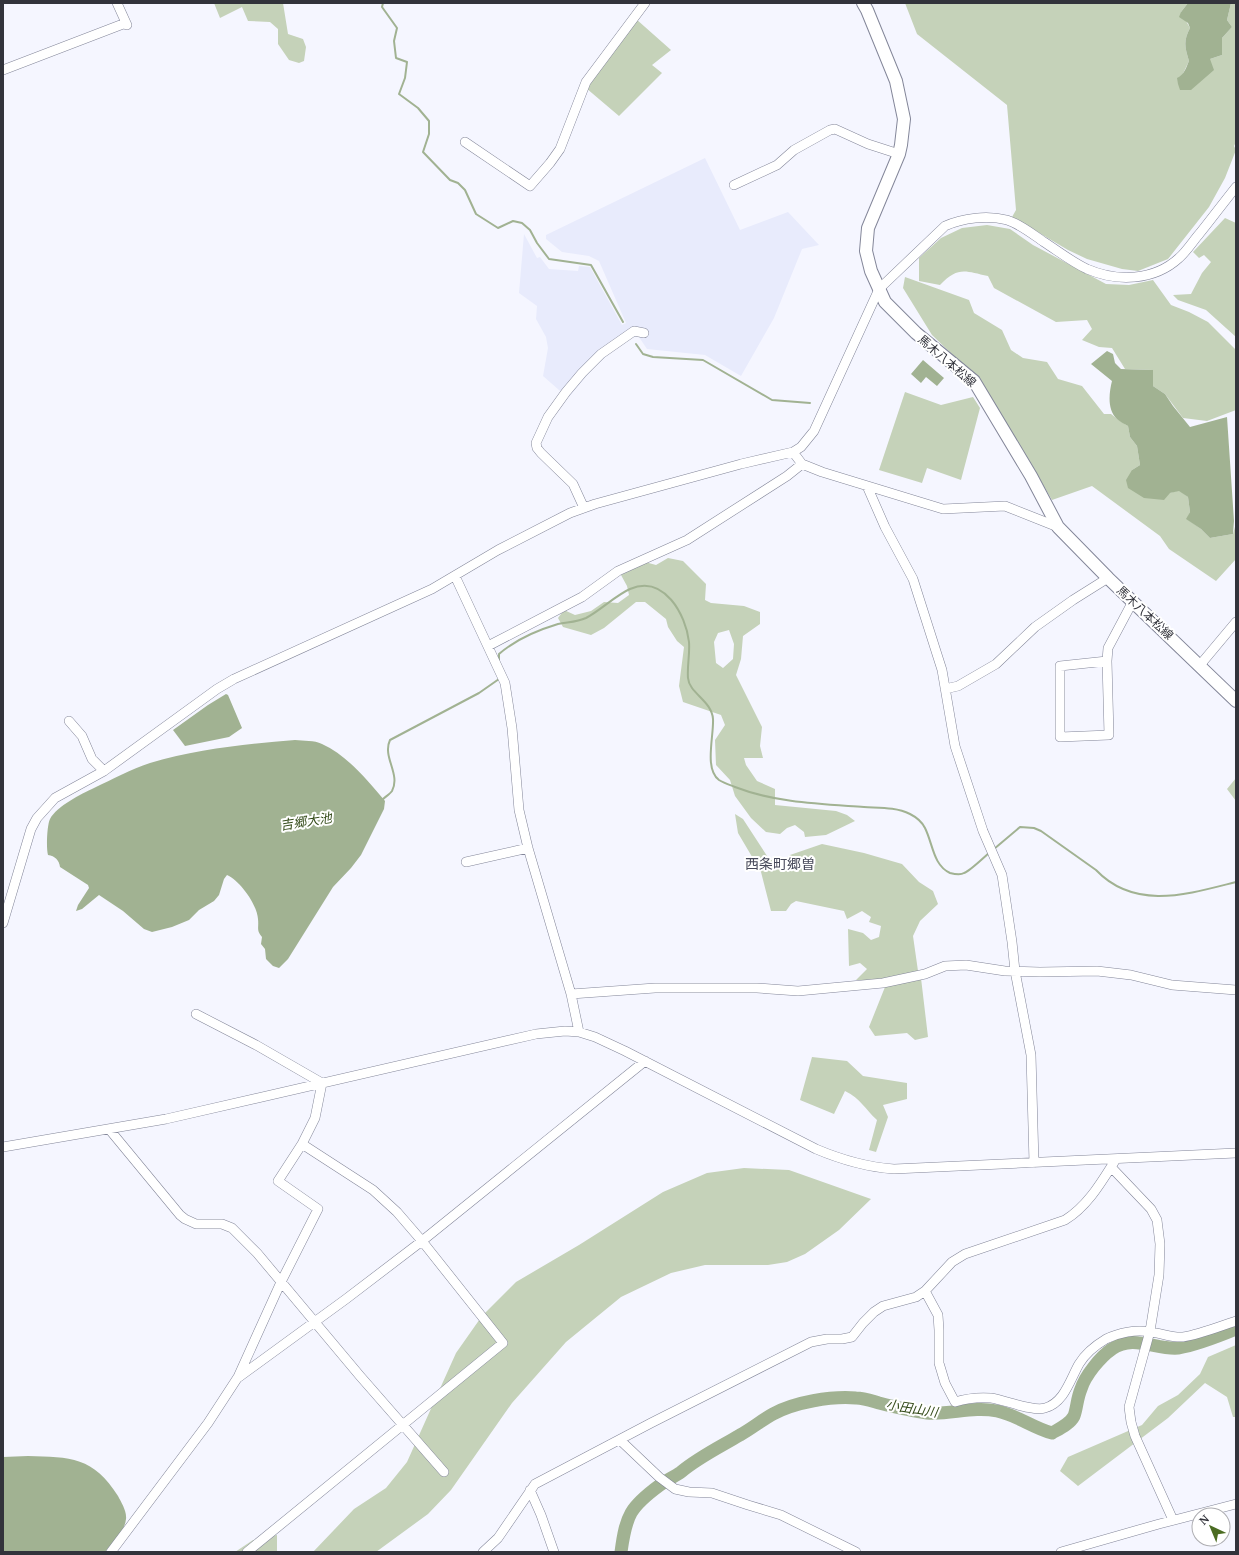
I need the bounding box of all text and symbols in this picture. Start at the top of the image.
street label: 馬木八本松線 [915,331,980,391]
street label: 馬木八本松線 [1113,582,1177,643]
water label: 吉郷大池 [279,808,335,834]
district label: 西条町郷曽 [745,854,815,873]
water label: 小田山川 [885,1395,941,1421]
north arrow [1191,1507,1231,1547]
text: N [1195,1511,1212,1528]

